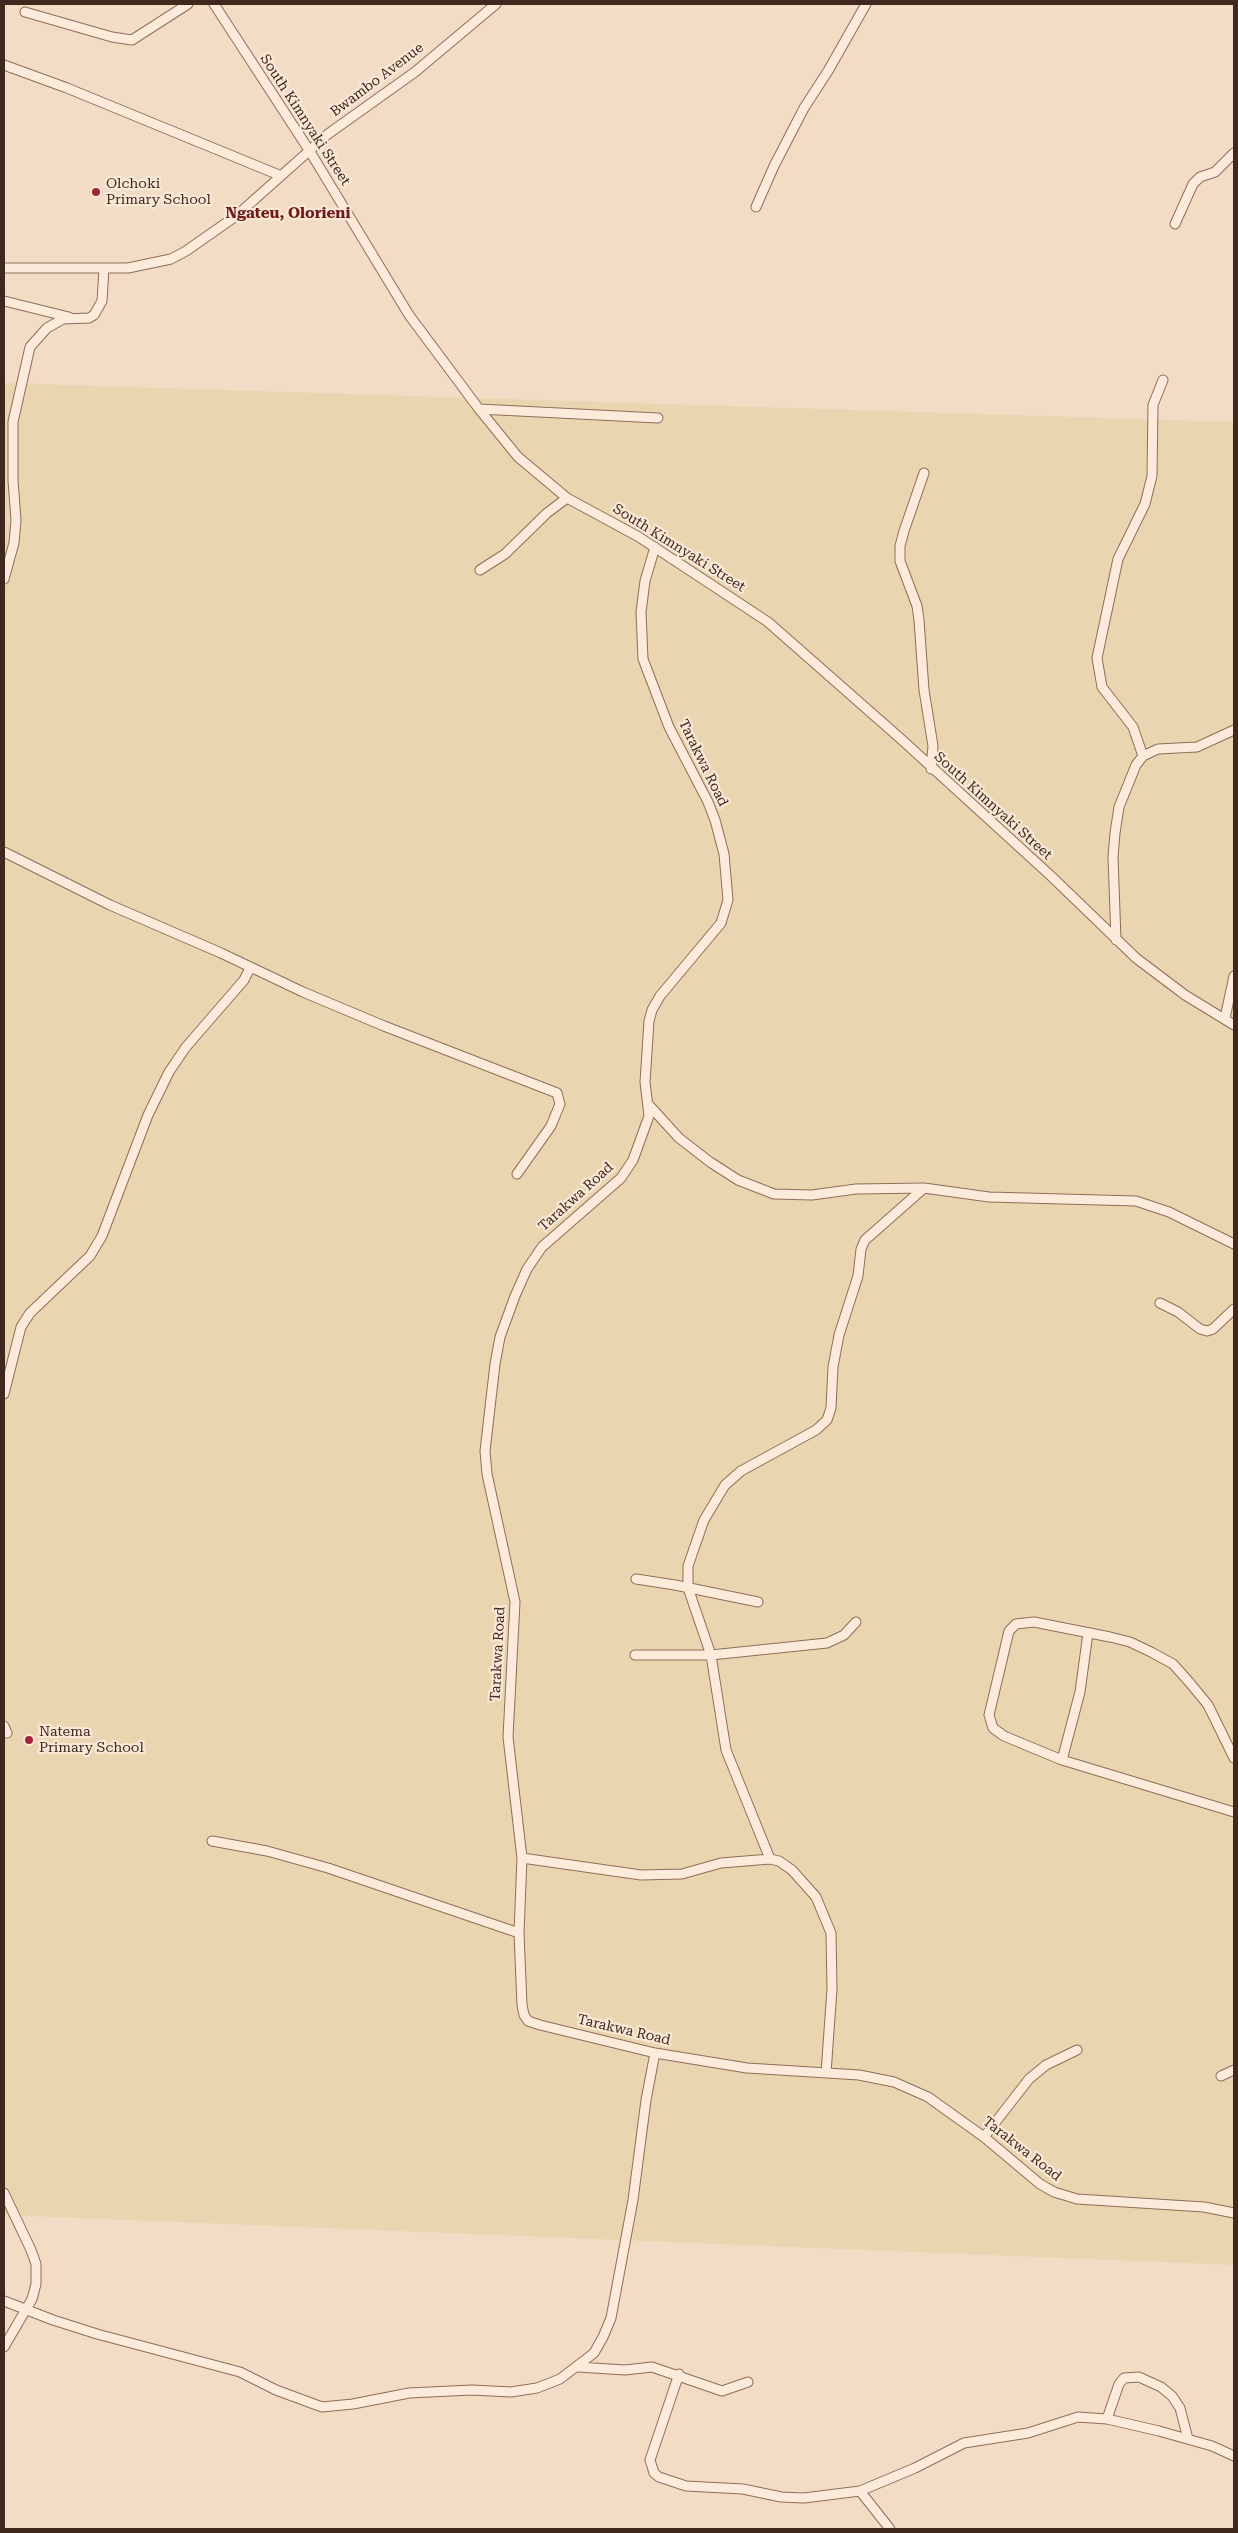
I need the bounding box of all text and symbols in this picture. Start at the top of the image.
street label: Bwambo Avenue [327,40,427,120]
street label: South Kimnyaki Street [256,51,354,189]
place label: Olchoki Primary School [106,176,211,208]
marker: Olchoki Primary School [90,186,102,198]
district label: Ngateu, Olorieni [226,205,350,223]
street label: South Kimnyaki Street [610,500,748,596]
street label: Tarakwa Road [675,717,731,809]
street label: South Kimnyaki Street [931,749,1055,863]
street label: Tarakwa Road [535,1159,617,1235]
street label: Tarakwa Road [487,1606,509,1702]
place label: Natema Primary School [39,1724,144,1756]
marker: Natema Primary School [23,1734,35,1746]
street label: Tarakwa Road [576,2011,672,2049]
street label: Tarakwa Road [979,2113,1065,2185]

